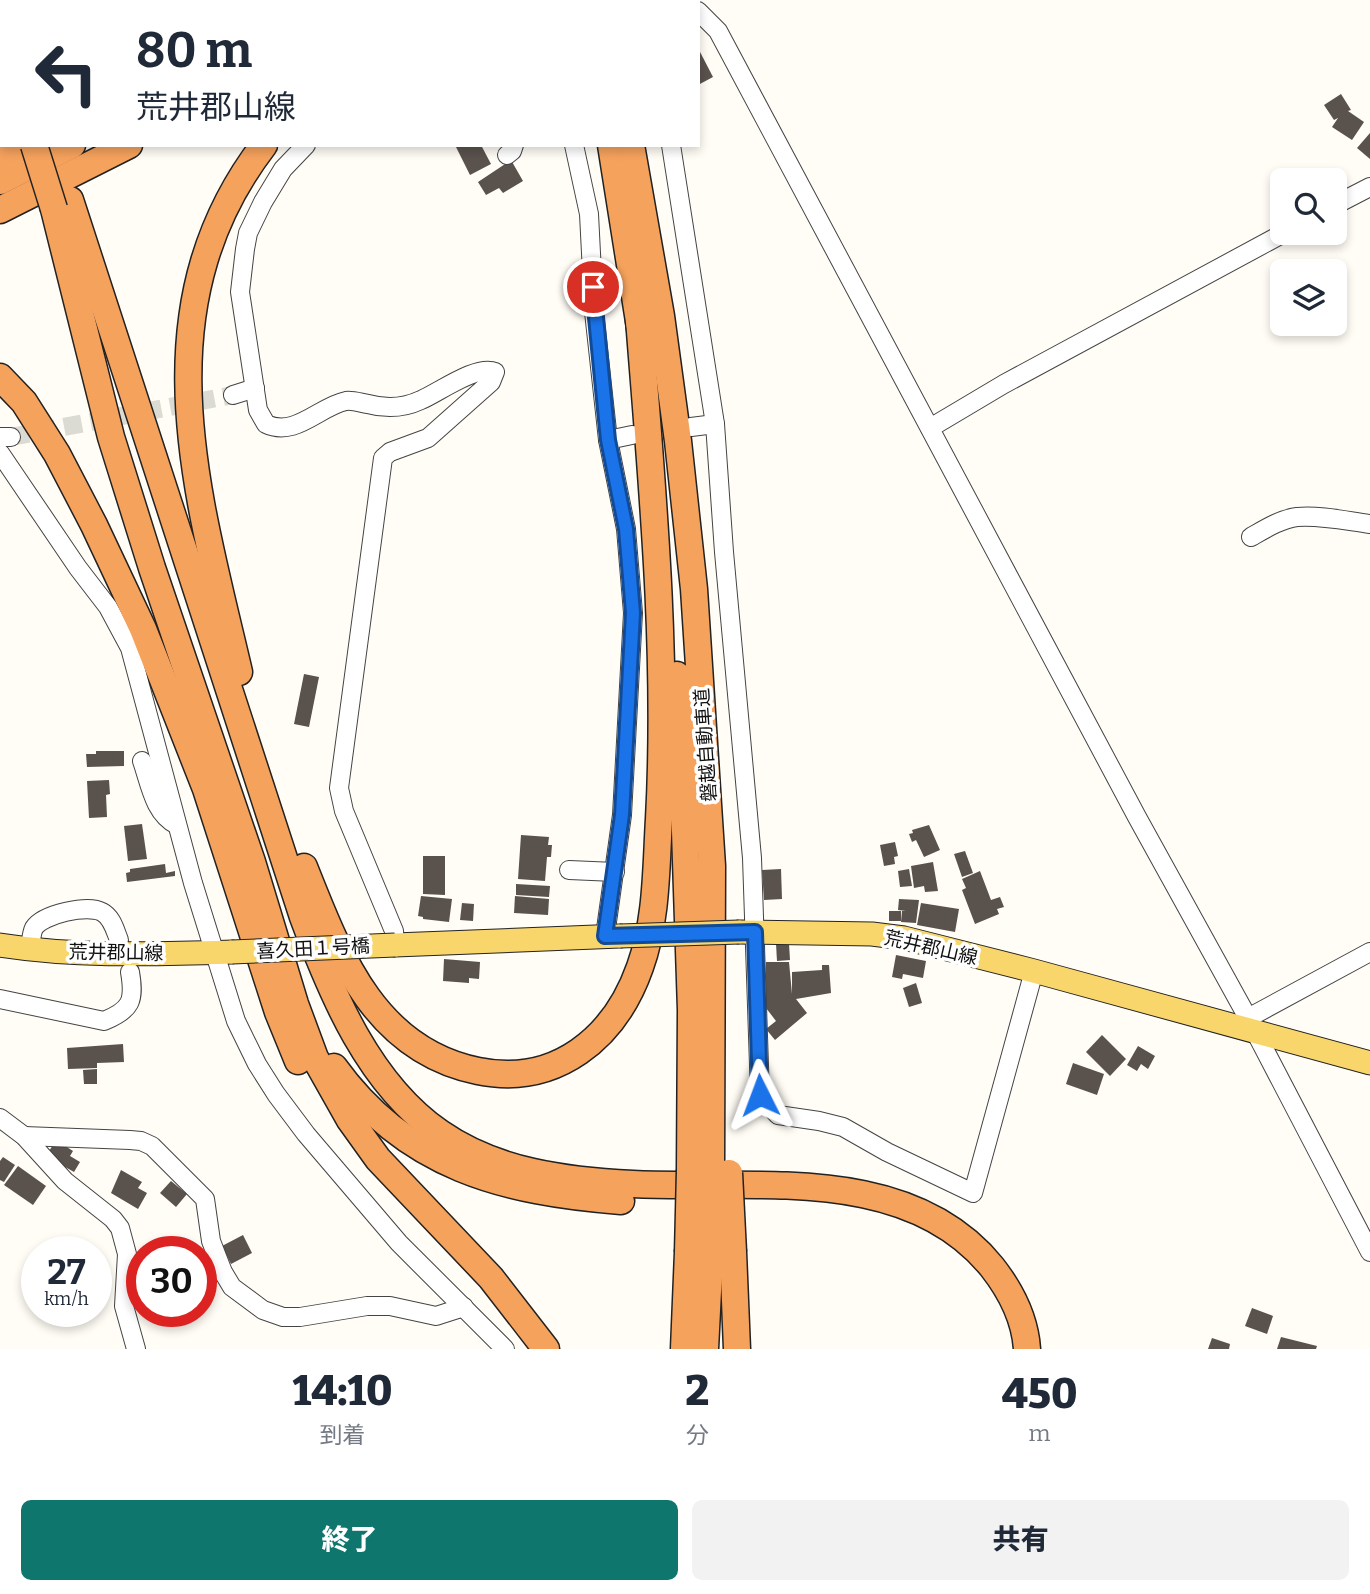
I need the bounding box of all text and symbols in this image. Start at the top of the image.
text: 80 m [136,21,252,80]
icon: left [21,28,112,119]
text: 荒井郡山線 [136,88,296,126]
map controls [1270,168,1347,336]
button: search [1270,168,1347,245]
pin [563,257,623,317]
button: layers [1270,259,1347,336]
icon: arrive [574,268,612,306]
street label: 磐越自動車道 [690,687,721,803]
street label: 荒井郡山線 [882,926,980,969]
street label: 喜久田１号橋 [255,934,371,963]
street label: 荒井郡山線 [68,940,164,965]
position arrow [723,1058,797,1132]
speed limit sign: 30 [126,1236,217,1327]
text: 27 [47,1251,86,1293]
text: km/h [44,1288,89,1310]
text: 14:10 [293,1366,393,1416]
text: 2 [685,1366,709,1416]
text: 450 [1002,1369,1077,1419]
text: m [1029,1419,1051,1447]
text: 到着 [320,1421,366,1449]
text: 分 [686,1421,709,1449]
button: 終了 [21,1500,678,1580]
button: 共有 [692,1500,1349,1580]

